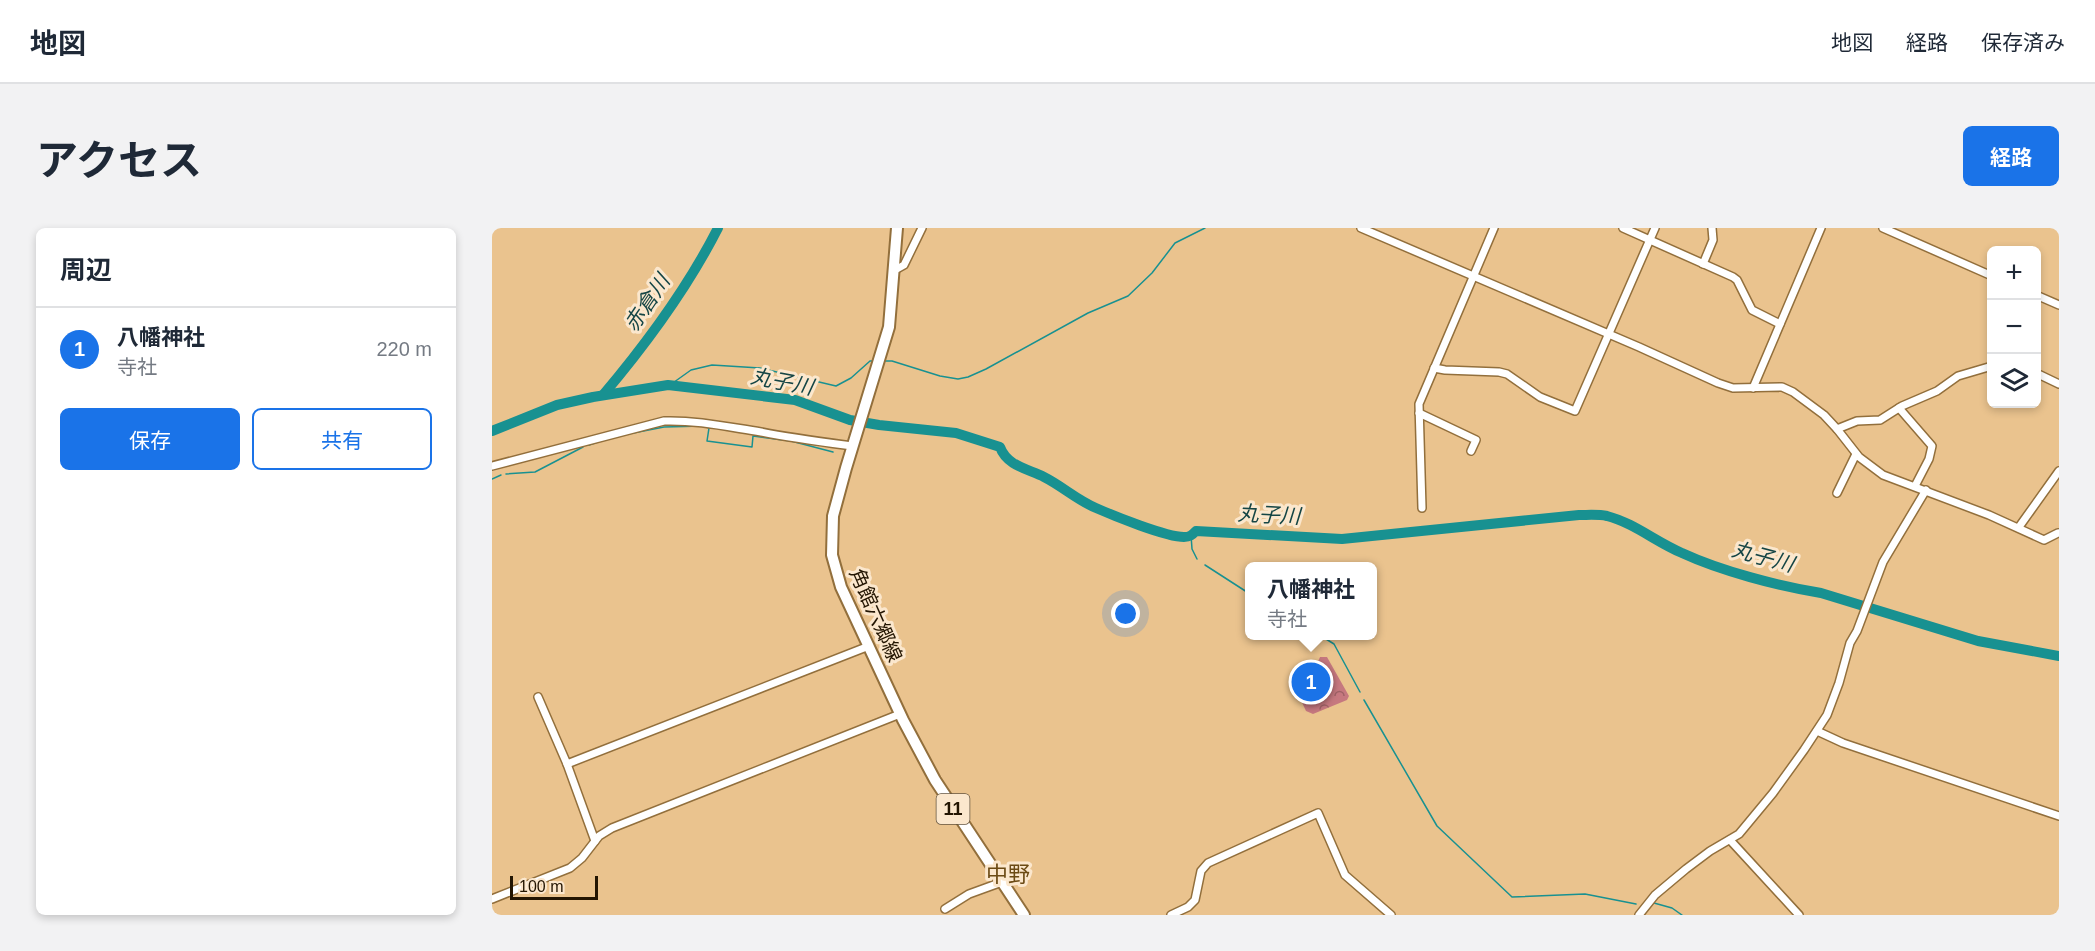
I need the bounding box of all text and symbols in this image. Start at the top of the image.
text: 地図 [30,28,86,59]
text: 地図 [1831,31,1873,54]
text: 経路 [1906,31,1948,54]
text: 保存済み [1981,31,2065,54]
button: 経路 [1963,126,2059,186]
text: アクセス [36,137,202,184]
map controls [1987,246,2041,408]
button: + [1987,246,2041,300]
text: 周辺 [60,255,112,285]
water label: 赤倉川 [619,269,675,335]
button: − [1987,300,2041,354]
text: 八幡神社 [117,325,205,350]
text: 1 [74,338,85,360]
text: 220 m [376,338,432,360]
button: layers [1987,354,2041,408]
text: 寺社 [117,356,157,378]
water label: 丸子川 [749,364,817,399]
button: 保存 [60,408,240,470]
button: 共有 [252,408,432,470]
water label: 丸子川 [1237,501,1303,528]
water label: 丸子川 [1730,537,1798,576]
popup [1245,562,1377,640]
street label: 角館六郷線 [846,565,906,665]
text: 八幡神社 [1267,577,1355,602]
your location [1111,599,1140,628]
text: 寺社 [1267,608,1307,630]
pin: 1 [1292,660,1330,704]
road number: 11 [936,794,970,824]
district label: 中野 [986,862,1030,887]
scale bar [510,873,598,900]
text: 100 m [519,878,563,895]

